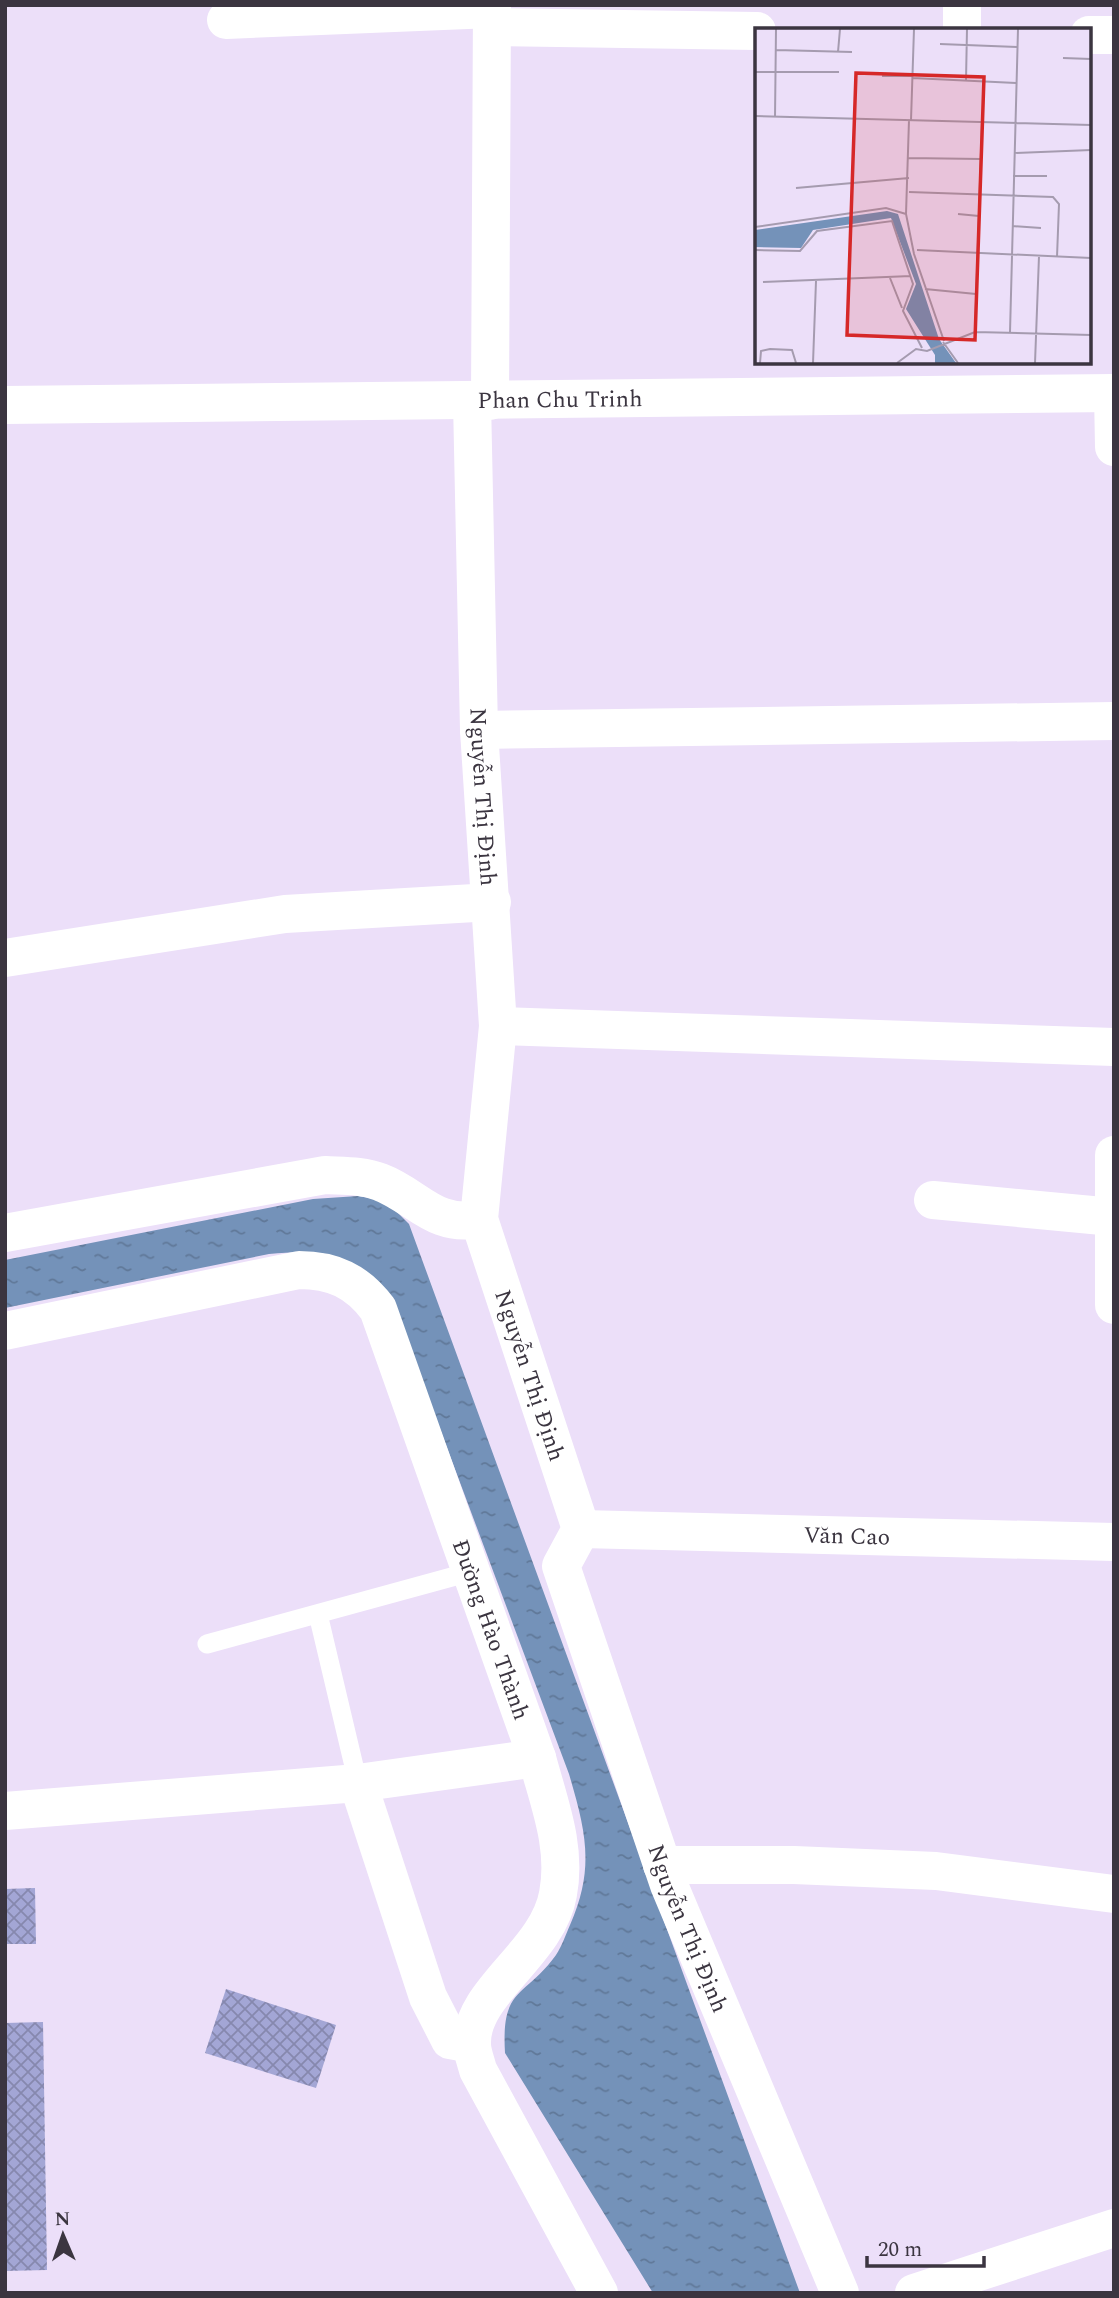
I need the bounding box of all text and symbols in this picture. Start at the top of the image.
inset map [755,28,1091,364]
street label: Phan Chu Trinh [477,382,643,419]
street label: Nguyễn Thị Định [460,707,505,887]
street label: Nguyễn Thị Định [484,1285,574,1466]
street label: Văn Cao [803,1518,891,1556]
street label: Đường Hào Thành [442,1535,538,1725]
street label: Nguyễn Thị Định [637,1840,737,2018]
north arrow [28,2200,98,2270]
text: N [54,2205,71,2234]
scale bar [867,2224,984,2268]
text: 20 m [878,2234,922,2266]

